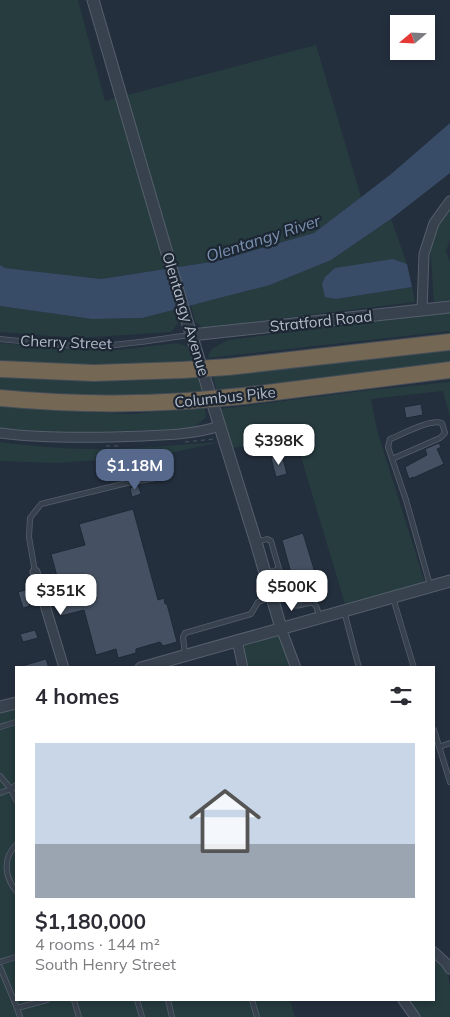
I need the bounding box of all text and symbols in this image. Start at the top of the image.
north arrow [390,15,435,60]
map controls [390,15,435,60]
water label: Olentangy River [203,210,324,266]
street label: Olentangy Avenue [158,250,214,378]
street label: Stratford Road [269,306,373,336]
street label: Cherry Street [20,331,112,353]
street label: Columbus Pike [173,382,277,412]
pin: $398K [244,424,314,466]
text: $398K [254,430,304,450]
pin: $1.18M [94,448,176,491]
text: $1.18M [107,455,163,475]
pin: $500K [257,570,327,612]
pin: $351K [26,574,96,616]
text: $500K [267,576,317,596]
text: $351K [36,580,86,600]
icon: filters [387,682,415,710]
text: 4 homes [35,683,119,709]
icon: home [180,776,270,866]
text: $1,180,000 [35,908,146,934]
text: 4 rooms · 144 m² [35,934,160,954]
text: South Henry Street [35,954,176,974]

